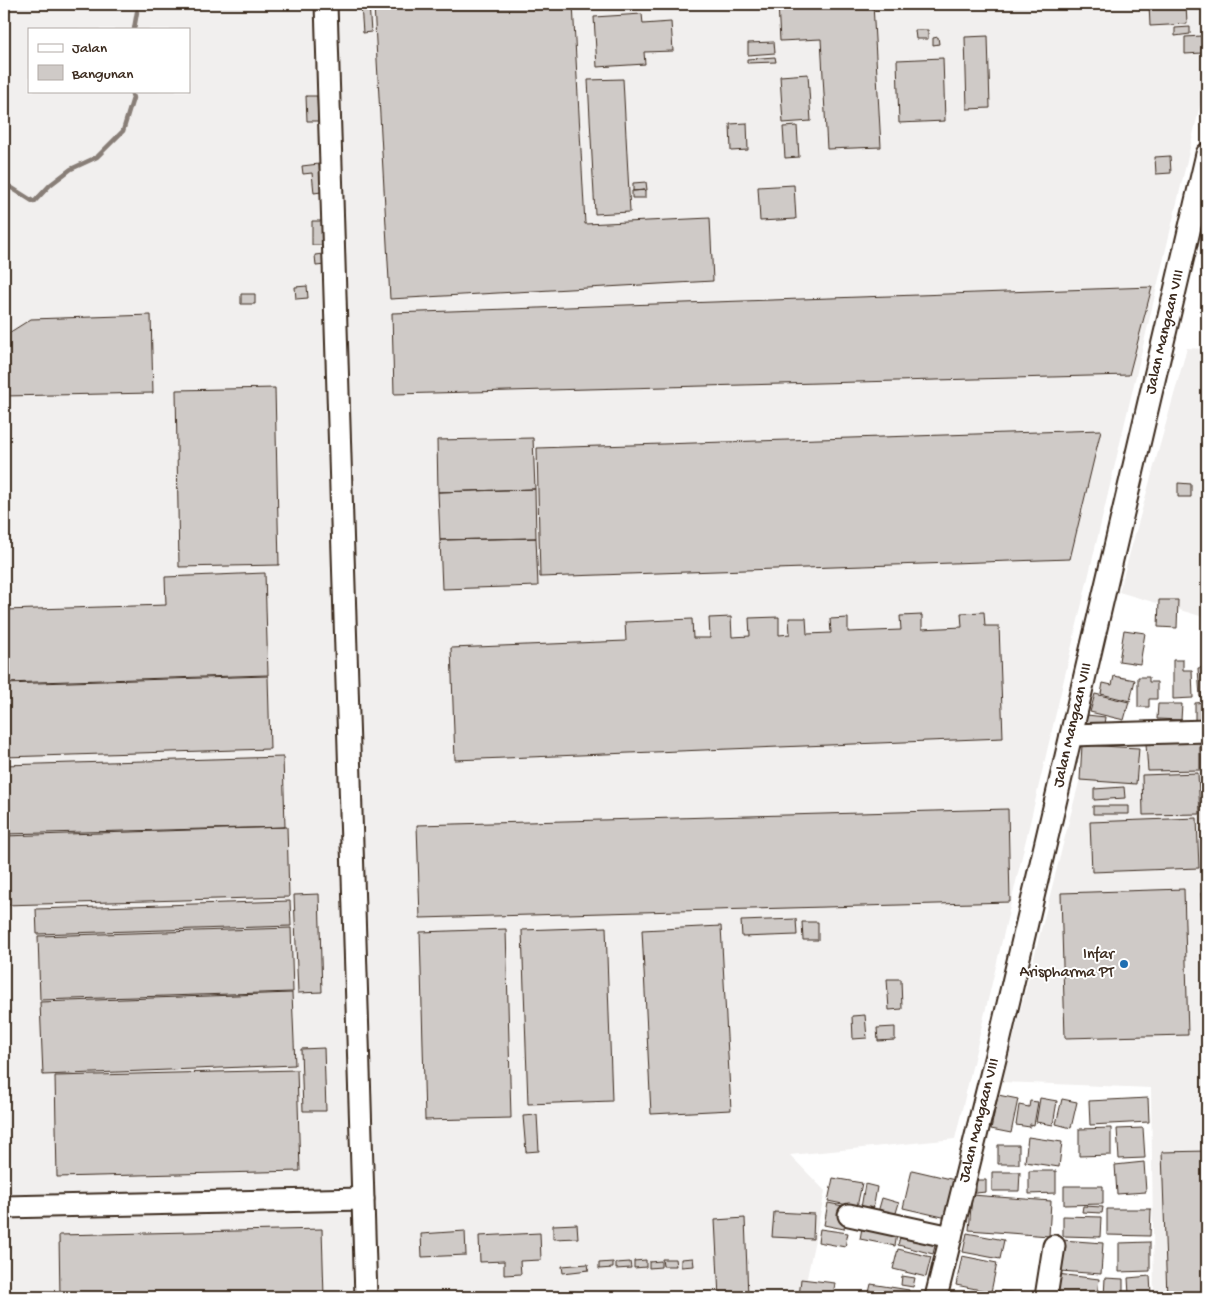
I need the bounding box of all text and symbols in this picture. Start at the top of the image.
legend [28,28,190,92]
text: Jalan [72,40,107,58]
text: Bangunan [71,66,133,84]
street label: Jalan Mangaan VIII [1142,268,1189,396]
street label: Jalan Mangaan VIII [1049,661,1097,790]
place label: Infar Arispharma PT [1020,946,1115,983]
marker: Infar Arispharma PT [1118,958,1130,970]
street label: Jalan Mangaan VIII [955,1056,1004,1185]

